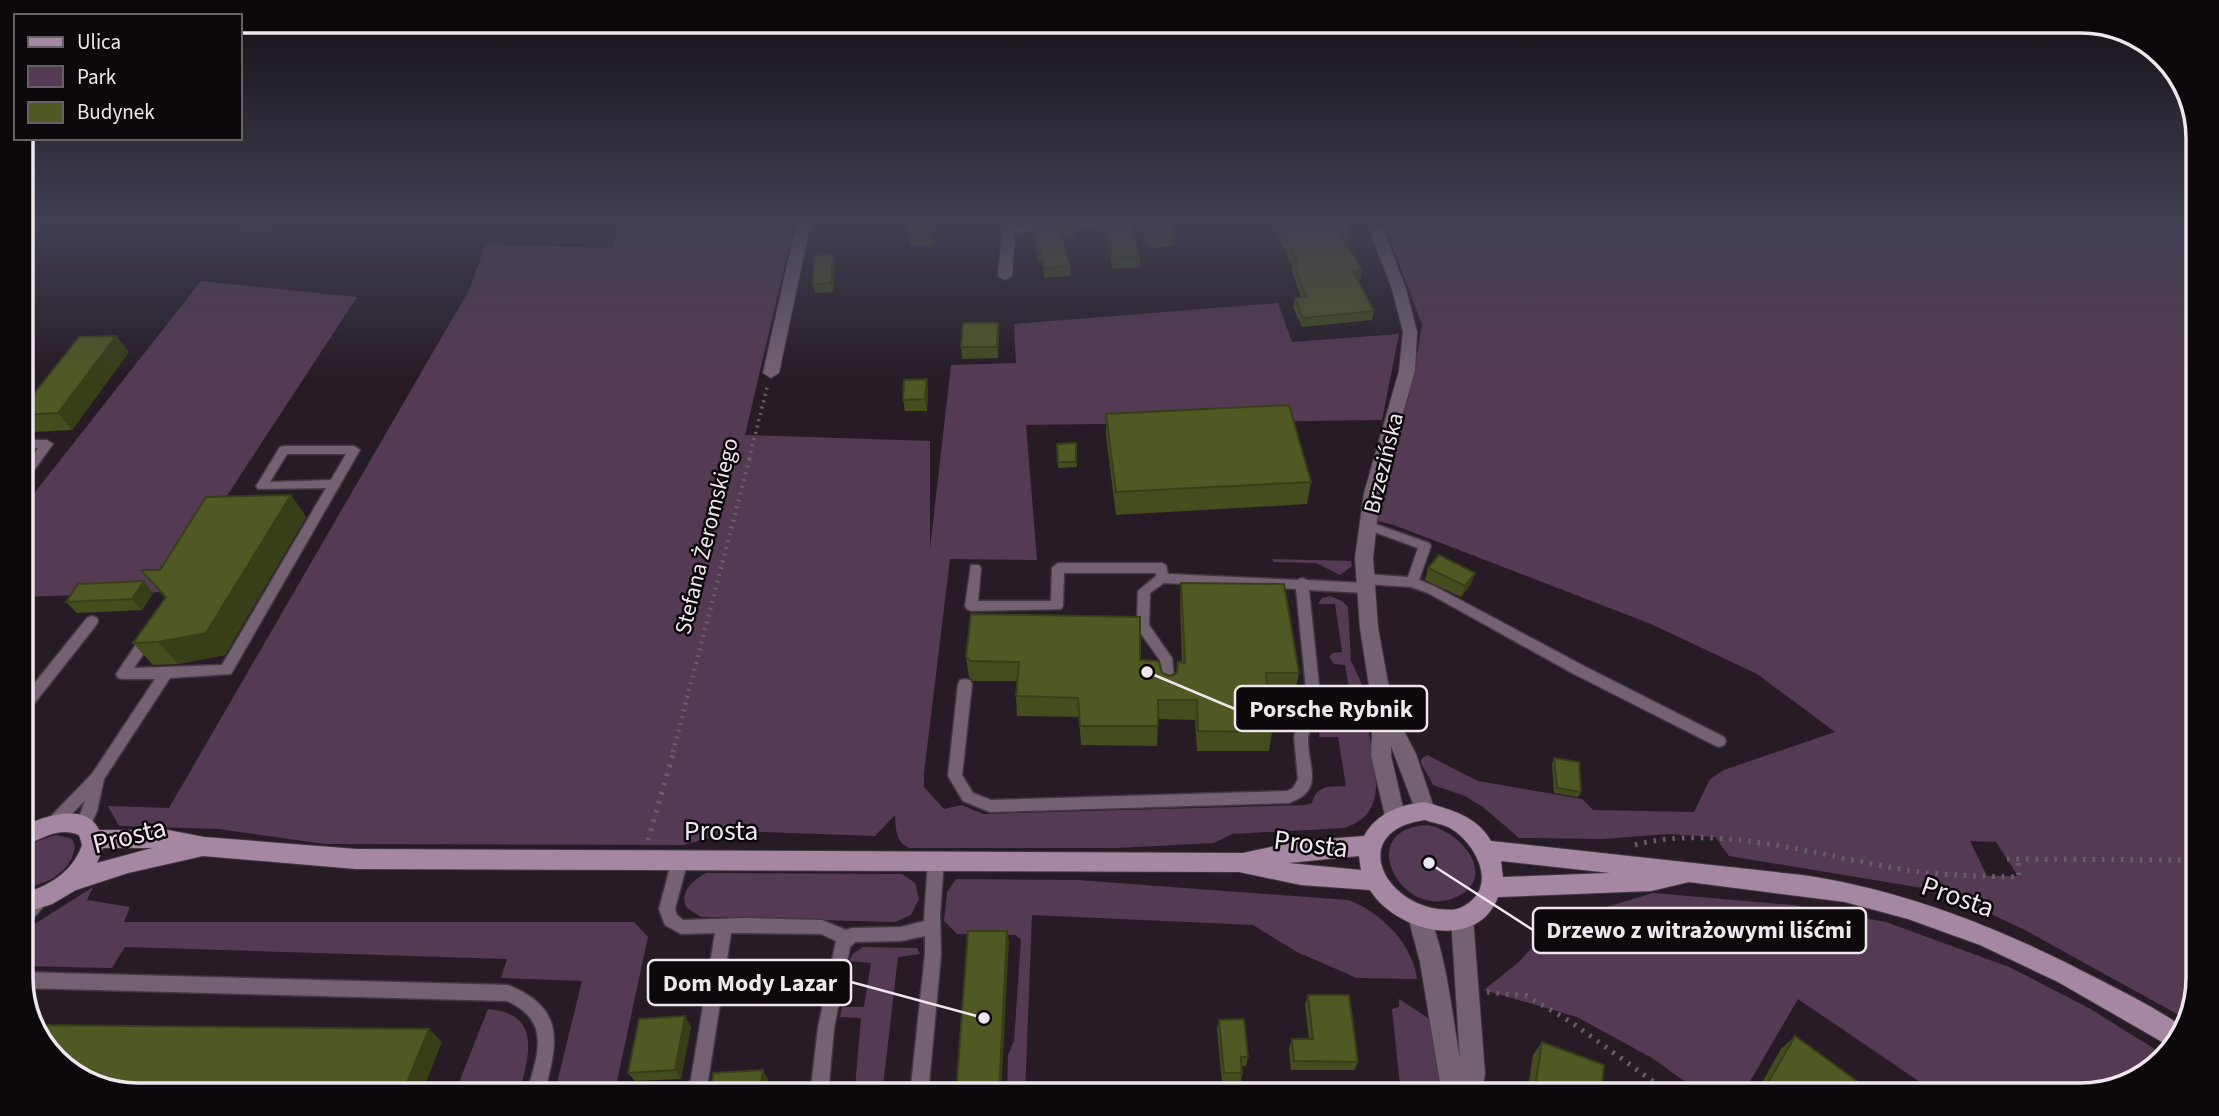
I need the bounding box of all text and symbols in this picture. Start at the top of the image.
legend [14,14,242,140]
text: Ulica [77,27,121,57]
text: Park [77,62,117,92]
text: Budynek [77,97,155,127]
street label: Brzezińska [1355,409,1412,517]
street label: Stefana Żeromskiego [666,434,747,638]
callout: Porsche Rybnik [1235,686,1427,731]
text: Porsche Rybnik [1249,692,1414,727]
street label: Prosta [88,808,170,864]
street label: Prosta [684,811,758,851]
street label: Prosta [1271,820,1350,868]
street label: Prosta [1916,866,1999,928]
callout: Drzewo z witrażowymi liśćmi [1533,908,1866,953]
text: Drzewo z witrażowymi liśćmi [1546,913,1852,948]
callout: Dom Mody Lazar [648,960,851,1005]
text: Dom Mody Lazar [663,966,838,1001]

